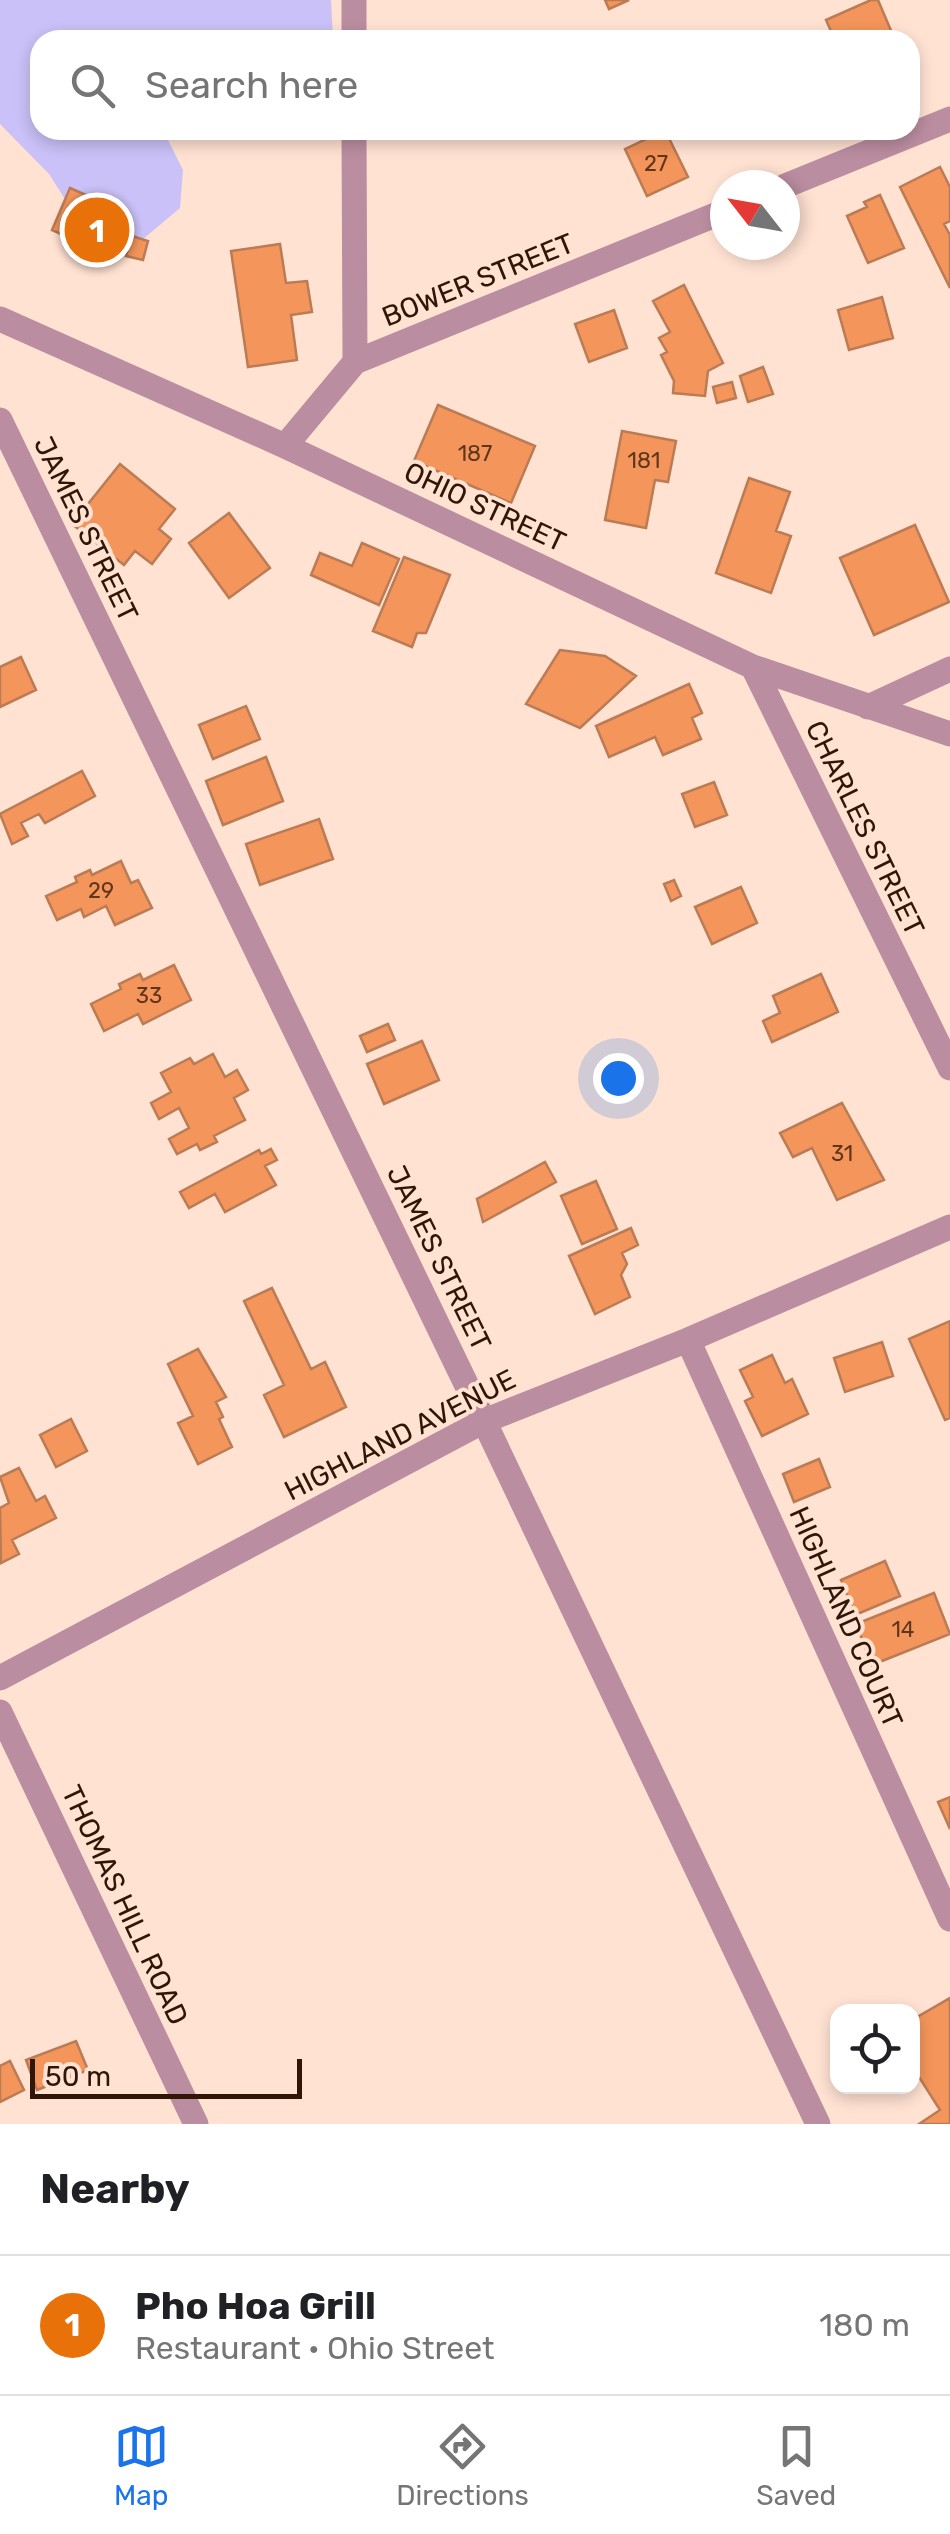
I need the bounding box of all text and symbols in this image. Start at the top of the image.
search box [30,30,920,140]
icon: search [65,58,120,113]
text: Search here [145,62,358,108]
house number: 27 [644,150,668,177]
north arrow [710,170,800,260]
pin: 1 [64,192,130,268]
street label: BOWER STREET [377,227,579,333]
street label: JAMES STREET [27,431,145,627]
house number: 187 [458,440,492,467]
house number: 181 [628,447,660,474]
street label: OHIO STREET [399,455,571,559]
street label: CHARLES STREET [799,715,931,941]
house number: 29 [88,877,114,904]
house number: 33 [136,982,162,1009]
your location [593,1053,644,1104]
house number: 31 [831,1140,853,1167]
street label: JAMES STREET [380,1160,498,1356]
street label: HIGHLAND AVENUE [279,1362,521,1508]
street label: HIGHLAND COURT [782,1501,910,1733]
house number: 14 [891,1616,915,1643]
street label: THOMAS HILL ROAD [55,1780,195,2030]
map controls [830,2004,920,2094]
button: locate [830,2004,920,2094]
scale bar [30,2054,302,2098]
text: 50 m [45,2060,111,2093]
text: Nearby [40,2164,190,2214]
text: Pho Hoa Grill [135,2283,376,2329]
text: 1 [65,2306,80,2344]
text: 180 m [819,2306,910,2344]
text: Restaurant · Ohio Street [135,2329,495,2367]
tab: Map [114,2419,169,2512]
tab: Directions [396,2419,529,2512]
tab: Saved [756,2419,836,2512]

